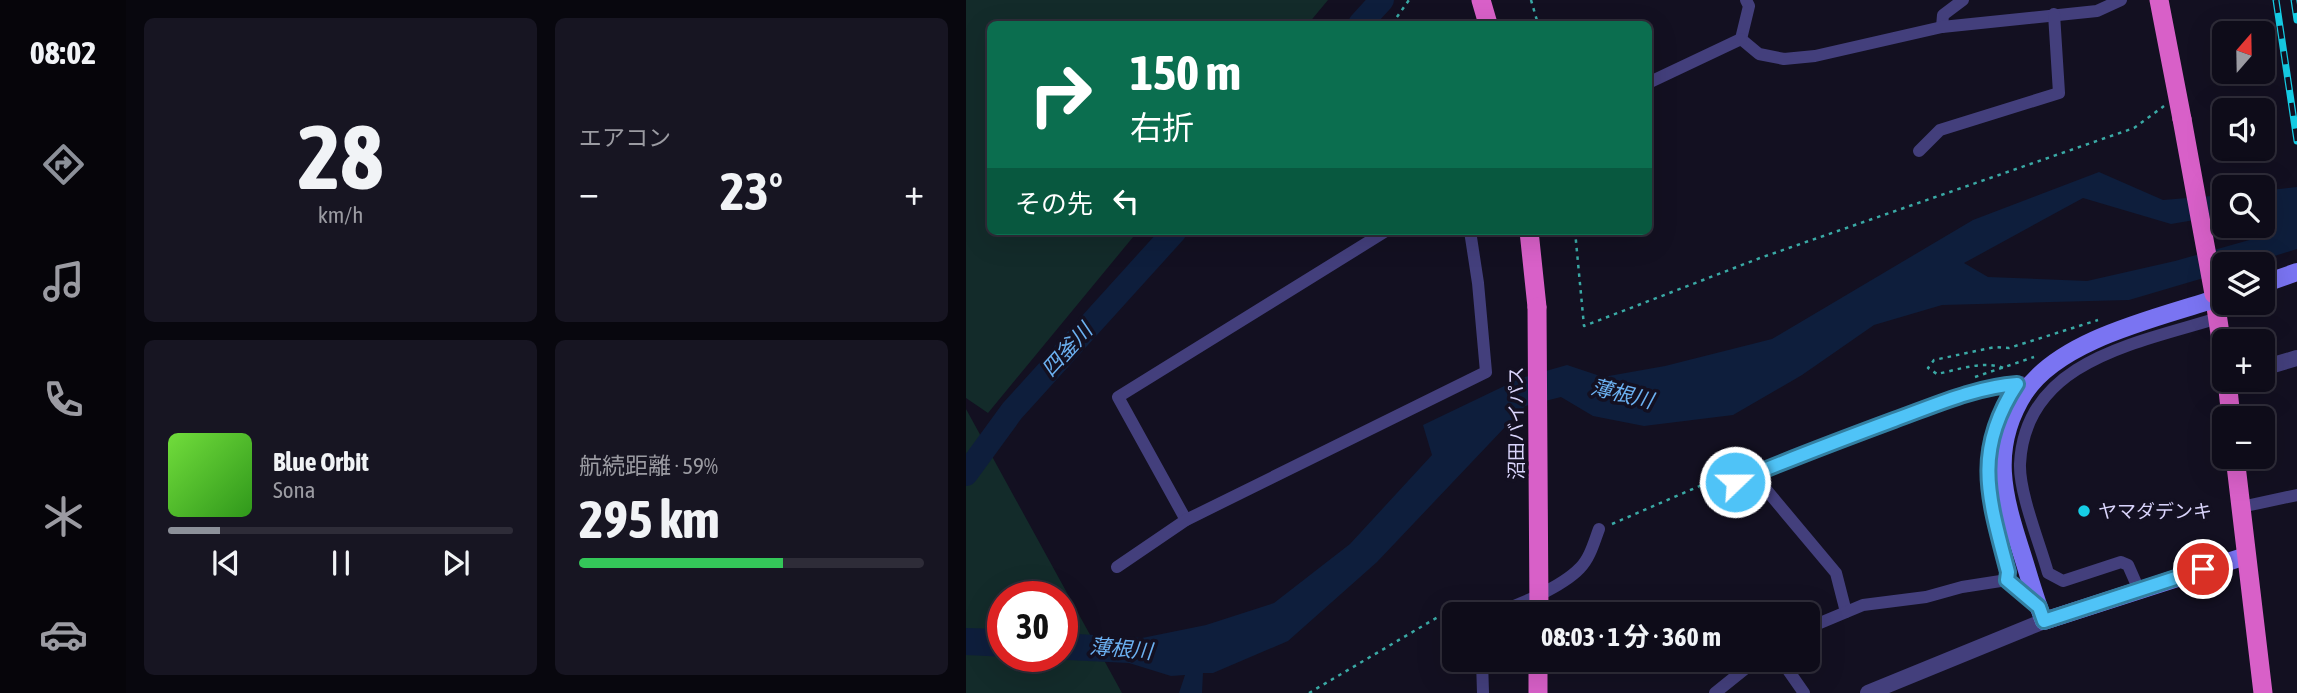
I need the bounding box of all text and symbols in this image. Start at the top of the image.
north arrow [2212,21,2275,84]
map controls [2212,21,2275,469]
text: 08:02 [30,34,96,71]
text: 150 m [1130,44,1241,100]
icon: right [1015,49,1106,140]
button: sound [2212,98,2275,161]
text: 28 [298,104,383,208]
text: 右折 [1130,109,1194,146]
text: エアコン [579,125,671,151]
icon: directions [39,140,88,189]
text: 23° [720,161,783,221]
text: − [579,170,599,213]
text: + [904,170,924,213]
button: search [2212,175,2275,238]
icon: left [1107,182,1145,220]
text: その先 [1015,189,1093,219]
text: km/h [318,202,363,228]
button: layers [2212,252,2275,315]
icon: music [39,257,88,306]
water label: 四釜川 [1036,316,1098,381]
button: + [2212,329,2275,392]
street label: 沼田バイパス [1505,366,1527,480]
water label: 薄根川 [1589,374,1658,413]
icon: phone [39,375,88,424]
button: − [2212,406,2275,469]
position arrow [1698,445,1772,519]
text: Blue Orbit [273,447,369,477]
text: 航続距離 · 59% [579,453,718,479]
text: Sona [273,477,315,503]
text: 295 km [579,489,720,549]
icon: climate [39,492,88,541]
place label: ヤマダデンキ [2098,500,2212,522]
marker: ヤマダデンキ [2076,503,2092,519]
pin [2173,539,2233,599]
icon: previous [207,544,245,582]
icon: pause [322,544,360,582]
icon: next [437,544,475,582]
icon: arrive [2184,550,2222,588]
speed limit sign: 30 [987,581,1078,672]
icon: car [39,610,88,659]
text: 08:03 · 1 分 · 360 m [1541,622,1721,652]
water label: 薄根川 [1089,633,1156,663]

